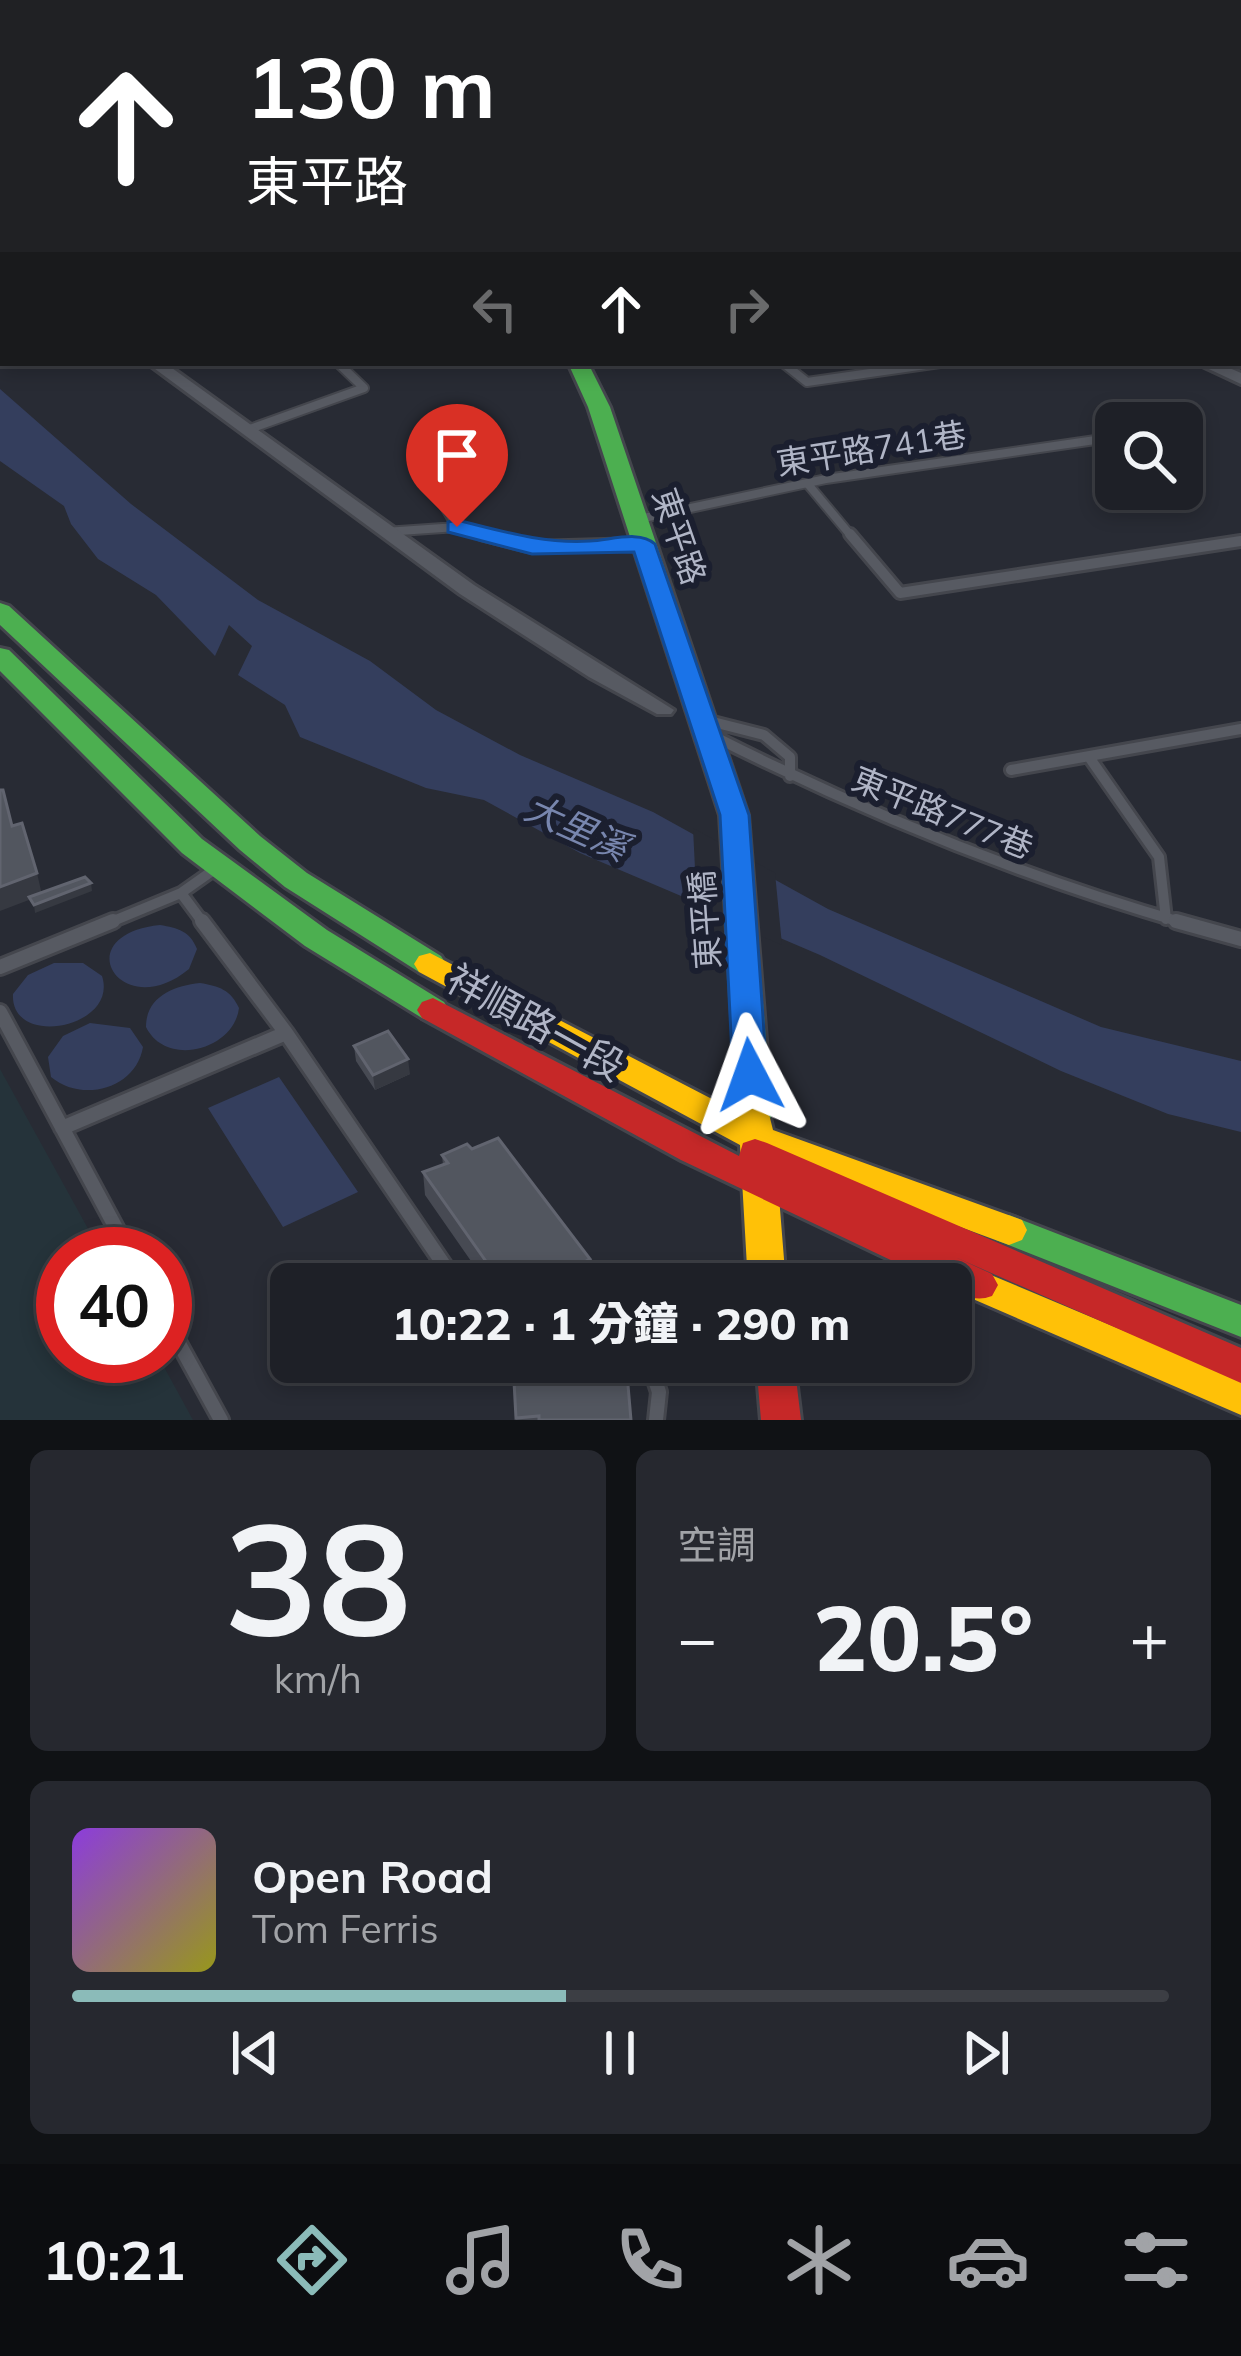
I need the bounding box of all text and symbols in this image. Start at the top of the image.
text: 130 m [246,34,496,139]
icon: ahead [48,48,204,204]
text: 東平路 [246,147,408,215]
icon: left [462,276,528,342]
icon: ahead [588,276,654,342]
icon: right [714,276,780,342]
map controls [1095,402,1203,510]
button: search [1095,402,1203,510]
pin [406,404,508,527]
street label: 東平路741巷 [773,413,969,483]
icon: arrive [424,422,490,488]
street label: 東平路 [645,483,715,589]
street label: 東平路777巷 [847,757,1039,867]
water label: 大里溪 [519,784,640,872]
street label: 東平橋 [680,869,728,971]
street label: 祥順路一段 [439,953,633,1091]
position arrow [687,1012,813,1138]
speed limit sign: 40 [36,1227,192,1383]
text: 10:22 · 1 分鐘 · 290 m [392,1295,850,1351]
text: 38 [224,1478,411,1674]
text: 空調 [678,1520,756,1569]
text: 20.5° [813,1581,1033,1694]
text: − [678,1596,717,1679]
text: + [1129,1596,1169,1679]
text: km/h [274,1654,362,1703]
text: Open Road [252,1848,493,1904]
text: Tom Ferris [252,1904,439,1953]
icon: previous [222,2020,288,2086]
icon: pause [587,2020,653,2086]
icon: next [953,2020,1019,2086]
icon: directions [270,2218,354,2302]
icon: music [439,2218,523,2302]
icon: phone [608,2218,692,2302]
icon: climate [777,2218,861,2302]
icon: car [946,2218,1030,2302]
icon: filters [1114,2218,1198,2302]
text: 10:21 [42,2226,185,2294]

